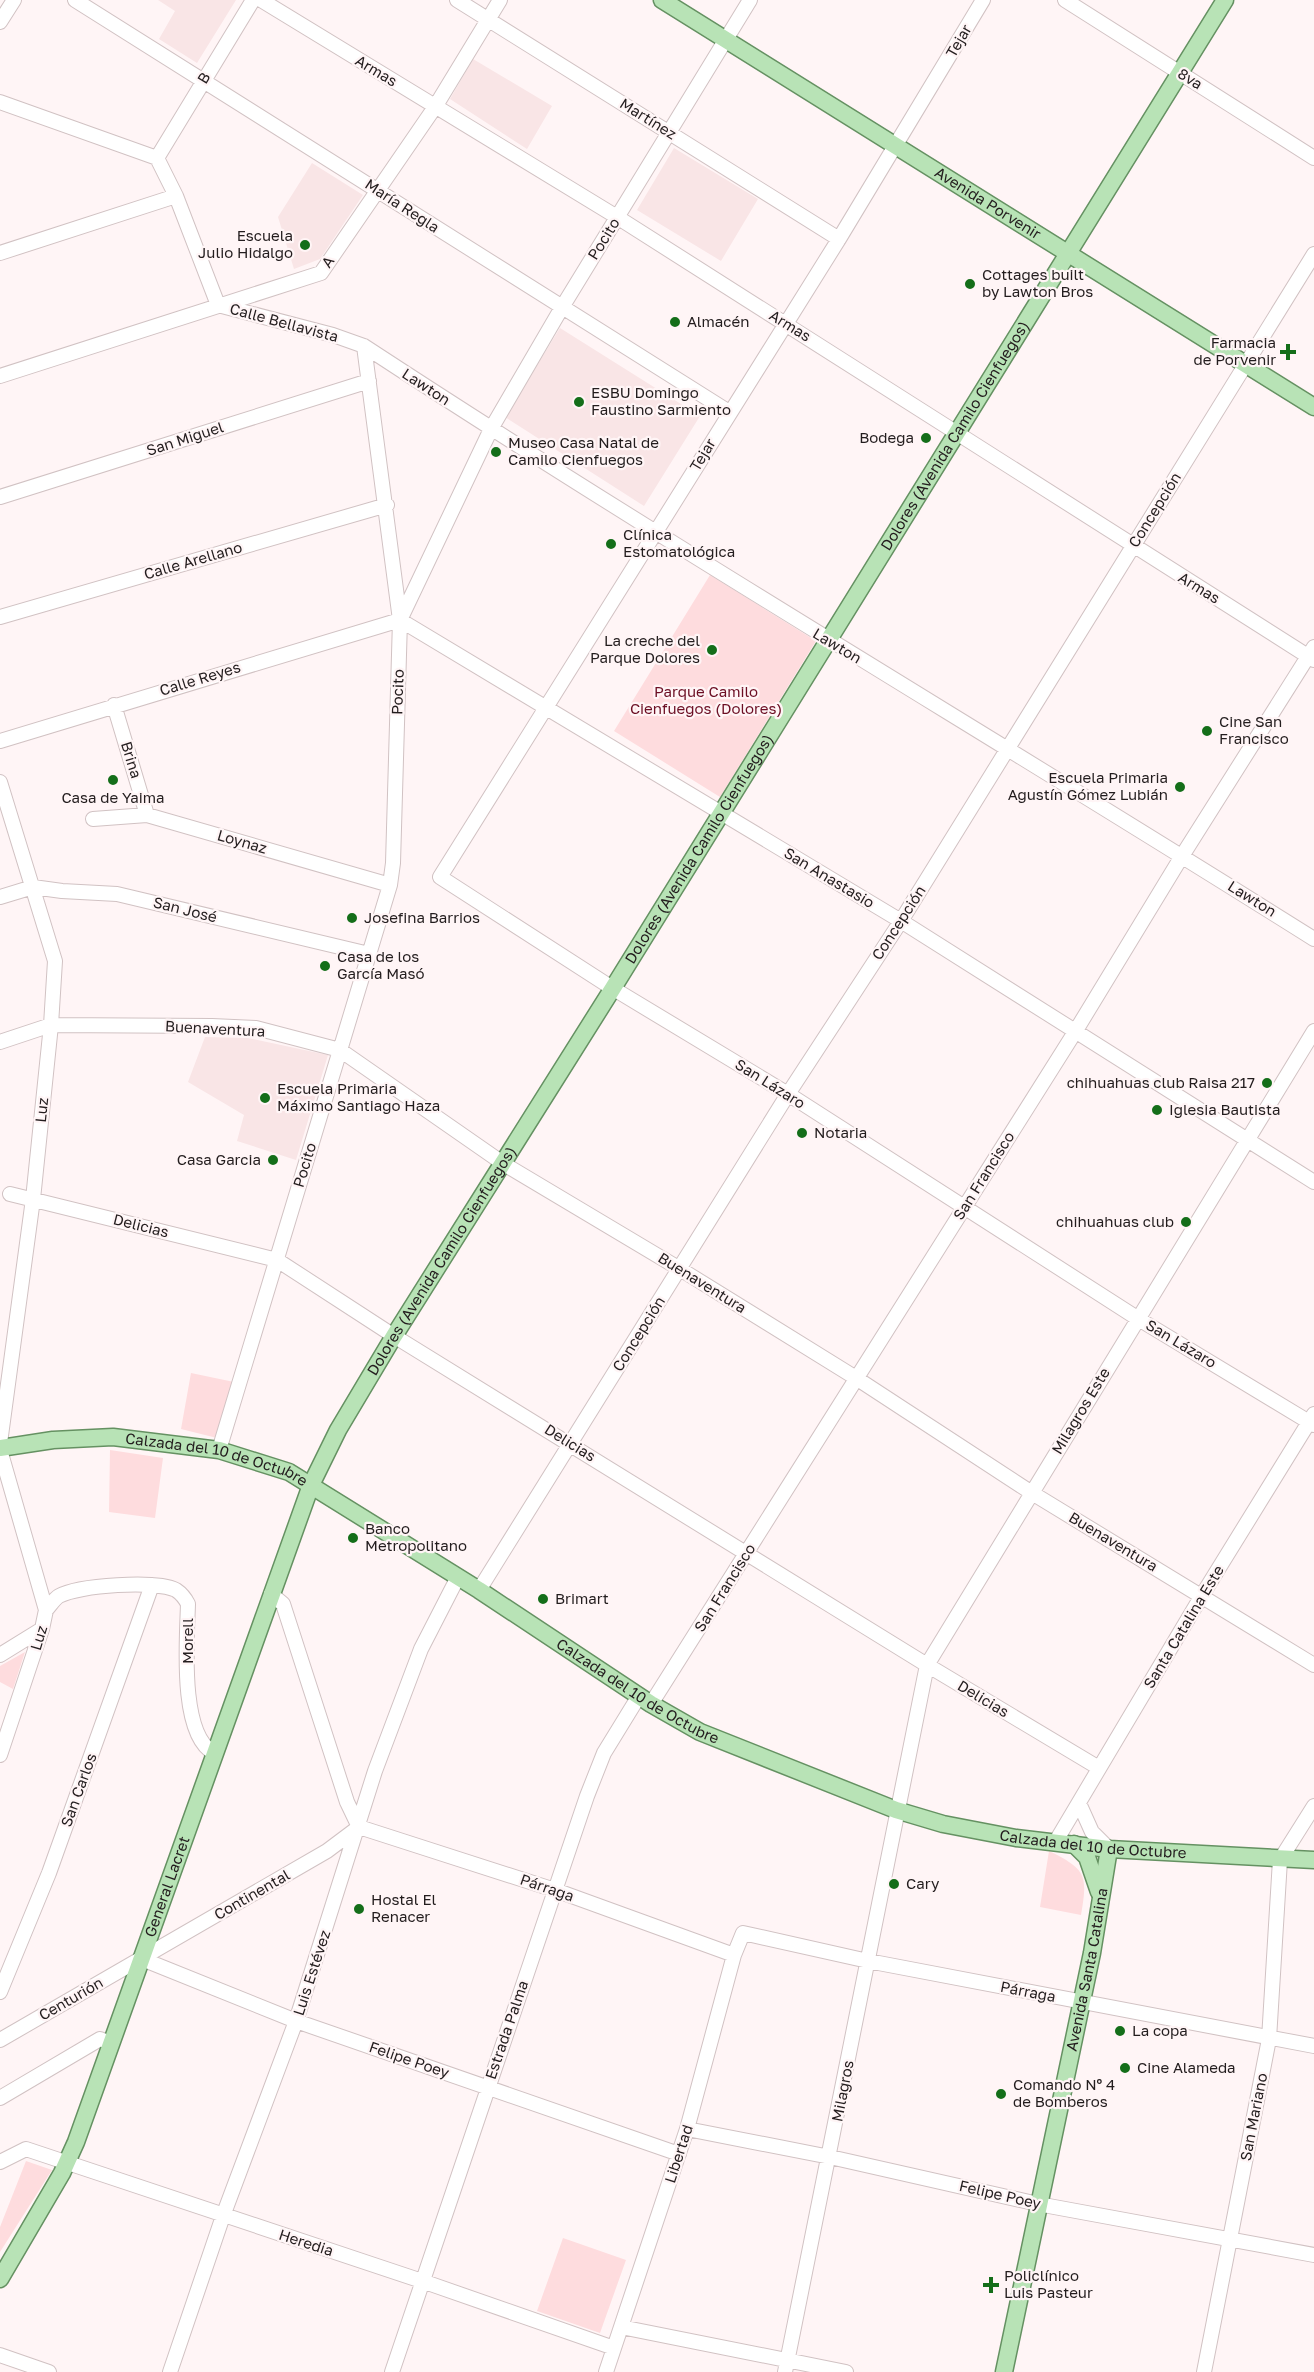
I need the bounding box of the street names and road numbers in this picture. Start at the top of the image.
street label: Tejar [942,21,975,60]
street label: Armas [352,51,401,90]
street label: 8va [1175,64,1206,93]
street label: B [193,69,213,86]
street label: Martínez [617,94,680,143]
street label: Avenida Porvenir [932,163,1045,242]
street label: María Regla [362,175,443,236]
street label: Pocito [583,214,623,263]
street label: A [317,252,337,271]
street label: Calle Bellavista [228,299,341,345]
street label: Armas [766,305,815,345]
street label: Dolores (Avenida Camilo Cienfuegos) [876,317,1032,553]
street label: Lawton [399,364,454,408]
street label: San Miguel [144,417,226,459]
street label: Tejar [685,435,719,474]
street label: Concepción [1124,469,1184,550]
street label: Calle Arellano [142,537,244,583]
street label: Armas [1175,567,1224,607]
street label: Lawton [810,624,865,667]
street label: Calle Reyes [157,657,242,699]
street label: Pocito [387,669,407,715]
street label: Dolores (Avenida Camilo Cienfuegos) [620,730,776,966]
street label: Brina [118,739,146,780]
street label: Loynaz [215,825,270,857]
street label: San Anastasio [781,843,878,911]
street label: Lawton [1225,876,1280,920]
street label: Concepción [867,882,929,963]
street label: San José [152,892,219,926]
street label: Buenaventura [164,1016,266,1040]
street label: San Lázaro [732,1055,809,1112]
street label: Luz [31,1096,51,1123]
street label: San Francisco [949,1128,1017,1223]
street label: Pocito [289,1140,319,1189]
street label: Dolores (Avenida Camilo Cienfuegos) [363,1143,519,1378]
street label: Delicias [112,1209,171,1241]
street label: Buenaventura [655,1248,750,1316]
street label: Concepción [608,1293,668,1374]
street label: San Lázaro [1143,1315,1220,1371]
street label: Milagros Este [1047,1364,1113,1457]
street label: Delicias [542,1420,599,1465]
street label: Calzada del 10 de Octubre [124,1429,312,1490]
street label: Buenaventura [1066,1508,1161,1575]
street label: San Francisco [690,1540,758,1635]
street label: Santa Catalina Este [1139,1561,1227,1691]
street label: Morell [178,1618,196,1664]
street label: Luz [26,1623,50,1652]
street label: Calzada del 10 de Octubre [553,1634,722,1747]
street label: Delicias [955,1676,1012,1720]
street label: San Carlos [56,1750,100,1829]
street label: Calzada del 10 de Octubre [998,1825,1187,1861]
street label: General Lacret [140,1833,193,1939]
street label: Continental [210,1865,293,1923]
street label: Párraga [518,1869,577,1905]
street label: Avenida Santa Catalina [1062,1887,1110,2053]
street label: Luis Estévez [289,1927,333,2018]
street label: Centurión [35,1973,106,2024]
street label: Párraga [999,1977,1057,2005]
street label: Estrada Palma [481,1978,531,2082]
street label: Felipe Poey [367,2037,452,2081]
street label: Milagros [827,2059,857,2123]
street label: San Mariano [1236,2071,1270,2162]
street label: Libertad [660,2122,696,2185]
street label: Felipe Poey [958,2176,1043,2212]
street label: Heredia [277,2225,336,2259]

